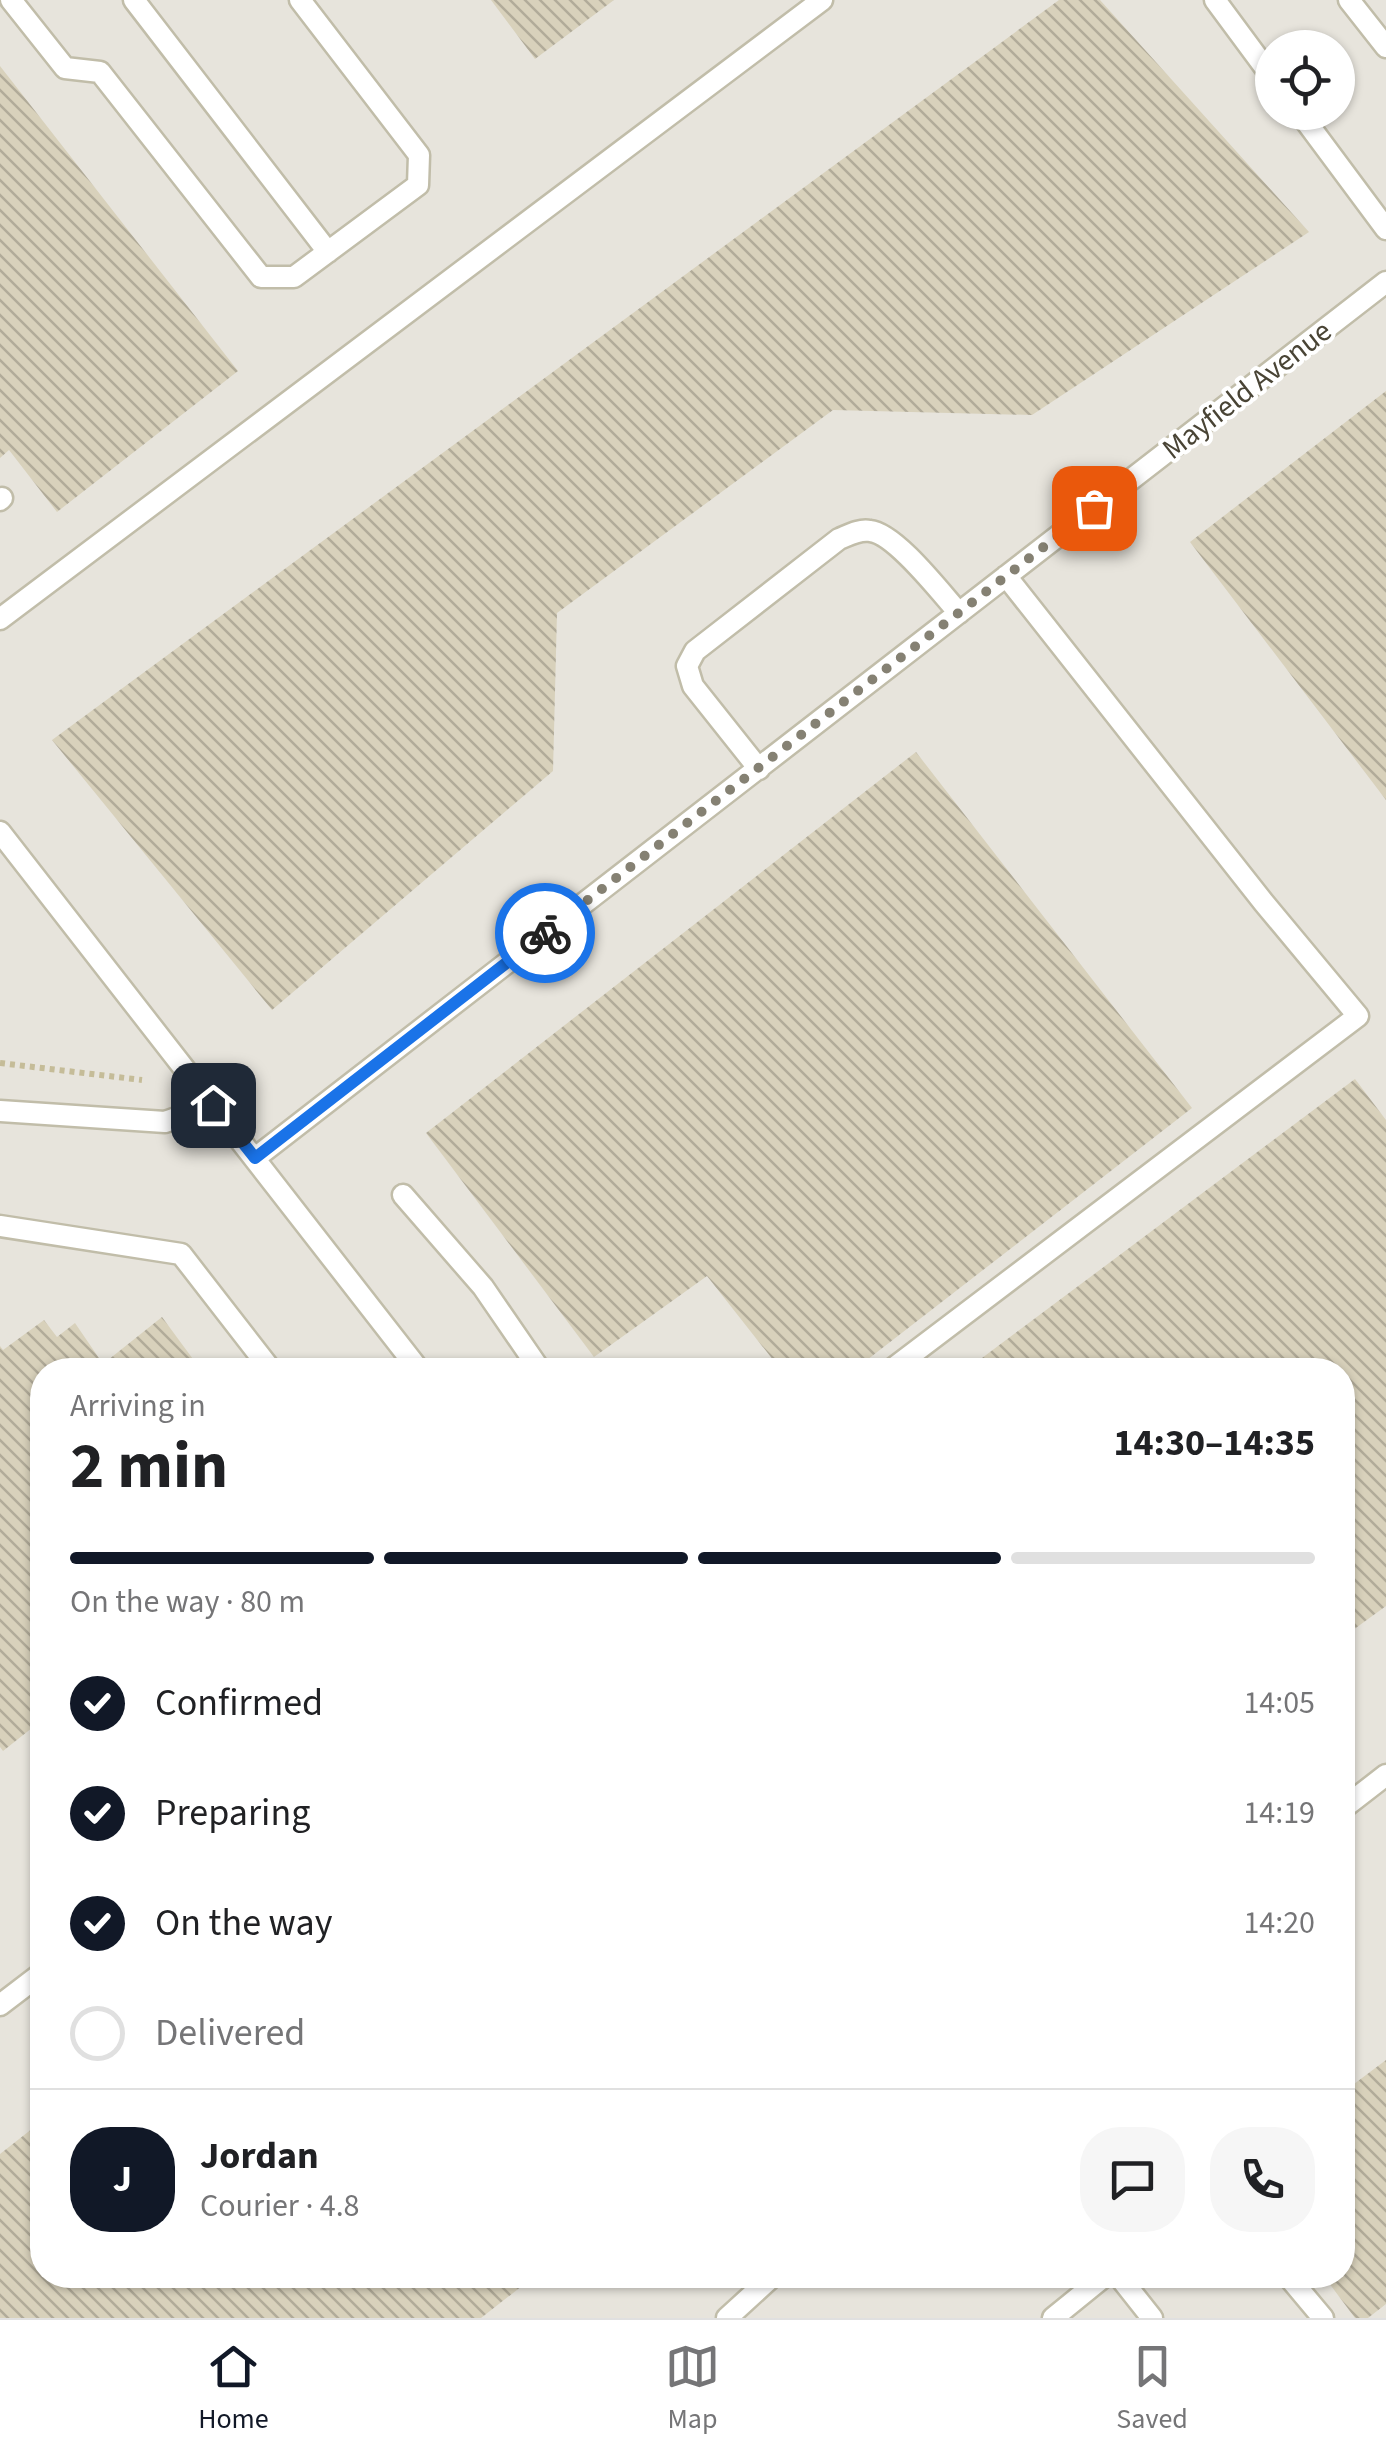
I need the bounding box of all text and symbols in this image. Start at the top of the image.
map controls [1255,30,1355,130]
button: locate [1255,30,1355,130]
street label: Mayfield Avenue [1153,310,1341,470]
pin [1052,466,1137,551]
icon: bag [1067,481,1122,536]
courier [495,883,595,983]
icon: bike [518,906,573,961]
pin [171,1063,256,1148]
icon: home [186,1078,241,1133]
text: Arriving in [70,1383,206,1429]
text: 14:30–14:35 [1113,1416,1315,1470]
text: 2 min [70,1420,228,1513]
text: On the way · 80 m [70,1579,305,1625]
icon: check [70,1676,125,1731]
text: Confirmed [155,1676,323,1730]
text: 14:05 [1243,1680,1315,1726]
icon: check [70,1786,125,1841]
text: Preparing [155,1786,310,1840]
text: 14:19 [1243,1790,1315,1836]
icon: check [70,1896,125,1951]
text: On the way [155,1896,332,1950]
text: 14:20 [1243,1900,1315,1946]
text: Delivered [155,2006,305,2060]
button: chat [1080,2127,1185,2232]
button: phone [1210,2127,1315,2232]
text: Jordan [200,2129,319,2183]
text: J [113,2152,132,2206]
text: Courier · 4.8 [200,2183,360,2229]
tab: Home [198,2339,269,2439]
tab: Map [665,2339,720,2439]
tab: Saved [1116,2339,1188,2439]

